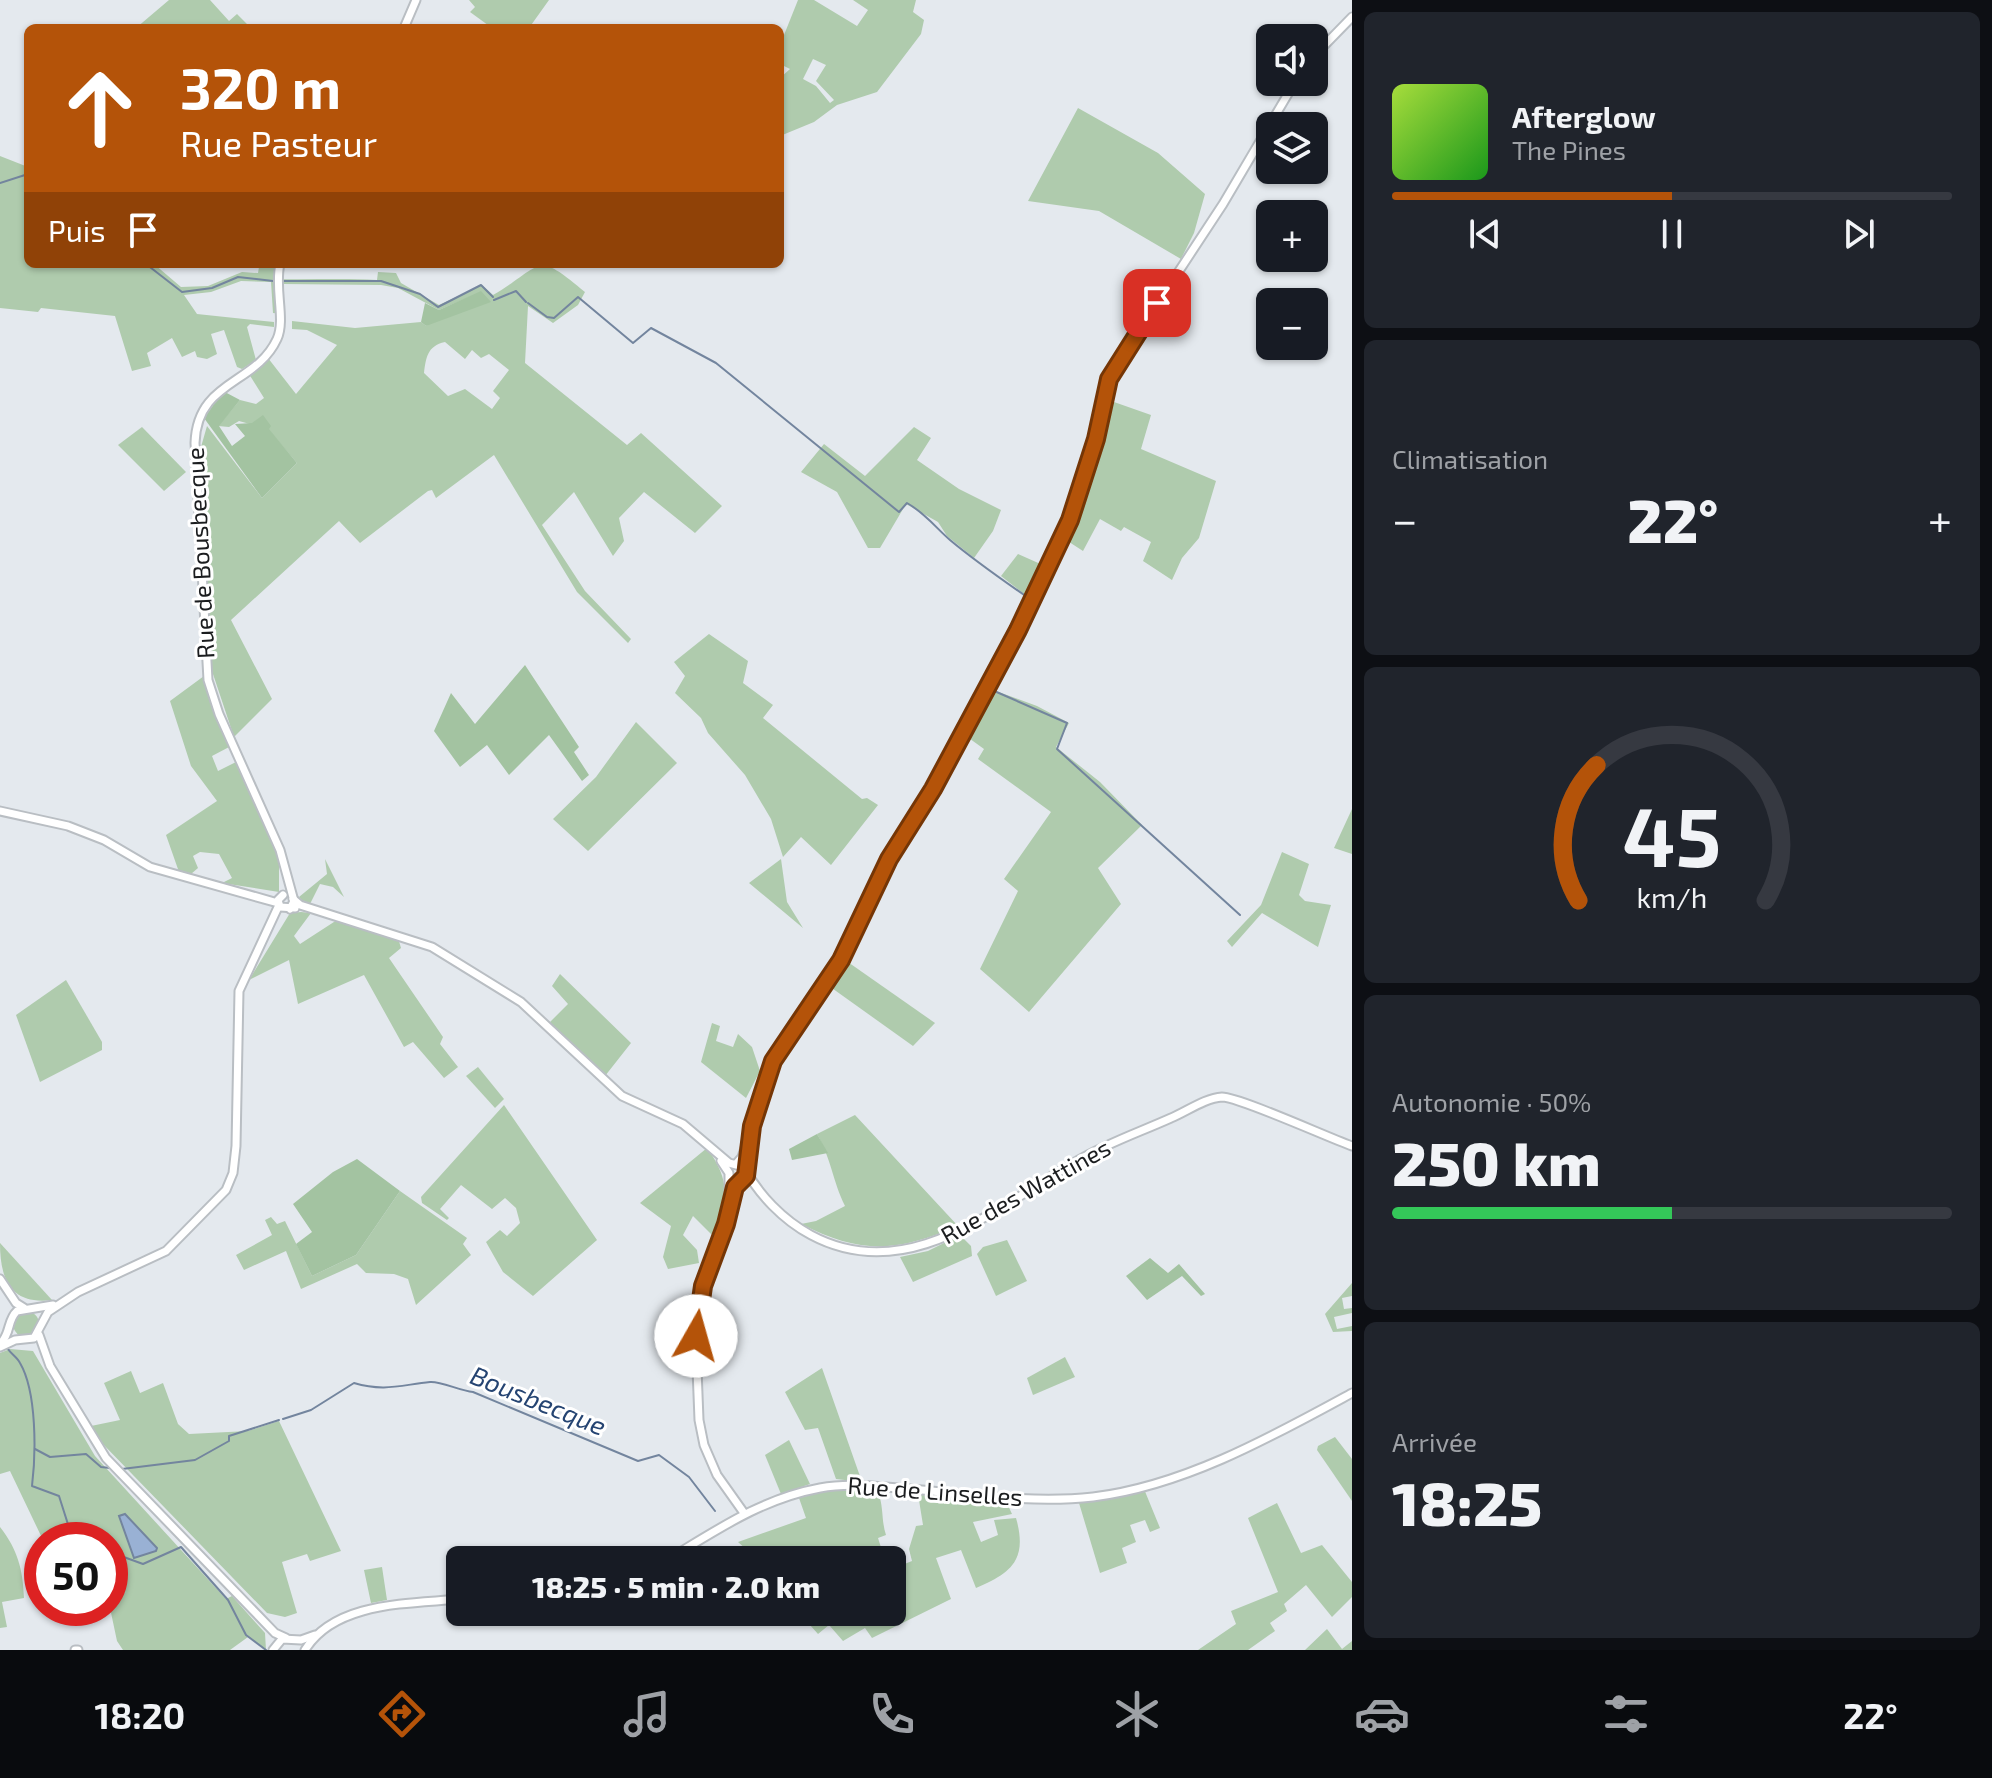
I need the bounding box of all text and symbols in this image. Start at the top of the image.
map controls [1256,24,1328,360]
button: sound [1256,24,1328,96]
text: 320 m [180,53,341,120]
icon: ahead [48,56,152,160]
text: Afterglow [1512,98,1656,134]
button: layers [1256,112,1328,184]
text: Rue Pasteur [180,121,377,164]
text: The Pines [1512,134,1626,165]
button: + [1256,200,1328,272]
icon: arrive [121,208,165,252]
text: Puis [48,212,105,248]
icon: previous [1463,212,1507,256]
icon: pause [1650,212,1694,256]
icon: next [1837,212,1881,256]
pin [1123,269,1191,337]
icon: arrive [1135,281,1179,325]
button: − [1256,288,1328,360]
text: Climatisation [1392,443,1548,474]
street label: Rue de Bousbecque [179,447,220,659]
text: 22° [1627,483,1718,555]
text: − [1392,492,1418,545]
text: + [1928,492,1952,545]
text: 45 [1623,784,1721,884]
text: km/h [1637,879,1707,914]
text: Autonomie · 50% [1392,1086,1591,1117]
text: 250 km [1392,1126,1601,1198]
street label: Rue des Wattines [935,1132,1115,1249]
position arrow [654,1294,738,1378]
water label: Bousbecque [466,1358,611,1441]
text: Arrivée [1392,1426,1477,1457]
text: 18:25 [1392,1466,1542,1538]
street label: Rue de Linselles [847,1470,1024,1511]
speed limit sign: 50 [24,1522,128,1626]
text: 18:25 · 5 min · 2.0 km [532,1568,820,1604]
icon: directions [374,1686,430,1742]
icon: music [619,1686,675,1742]
icon: phone [864,1686,920,1742]
icon: climate [1109,1686,1165,1742]
icon: car [1354,1686,1410,1742]
icon: filters [1598,1686,1654,1742]
text: 18:20 [94,1693,185,1736]
text: 22° [1843,1693,1898,1736]

